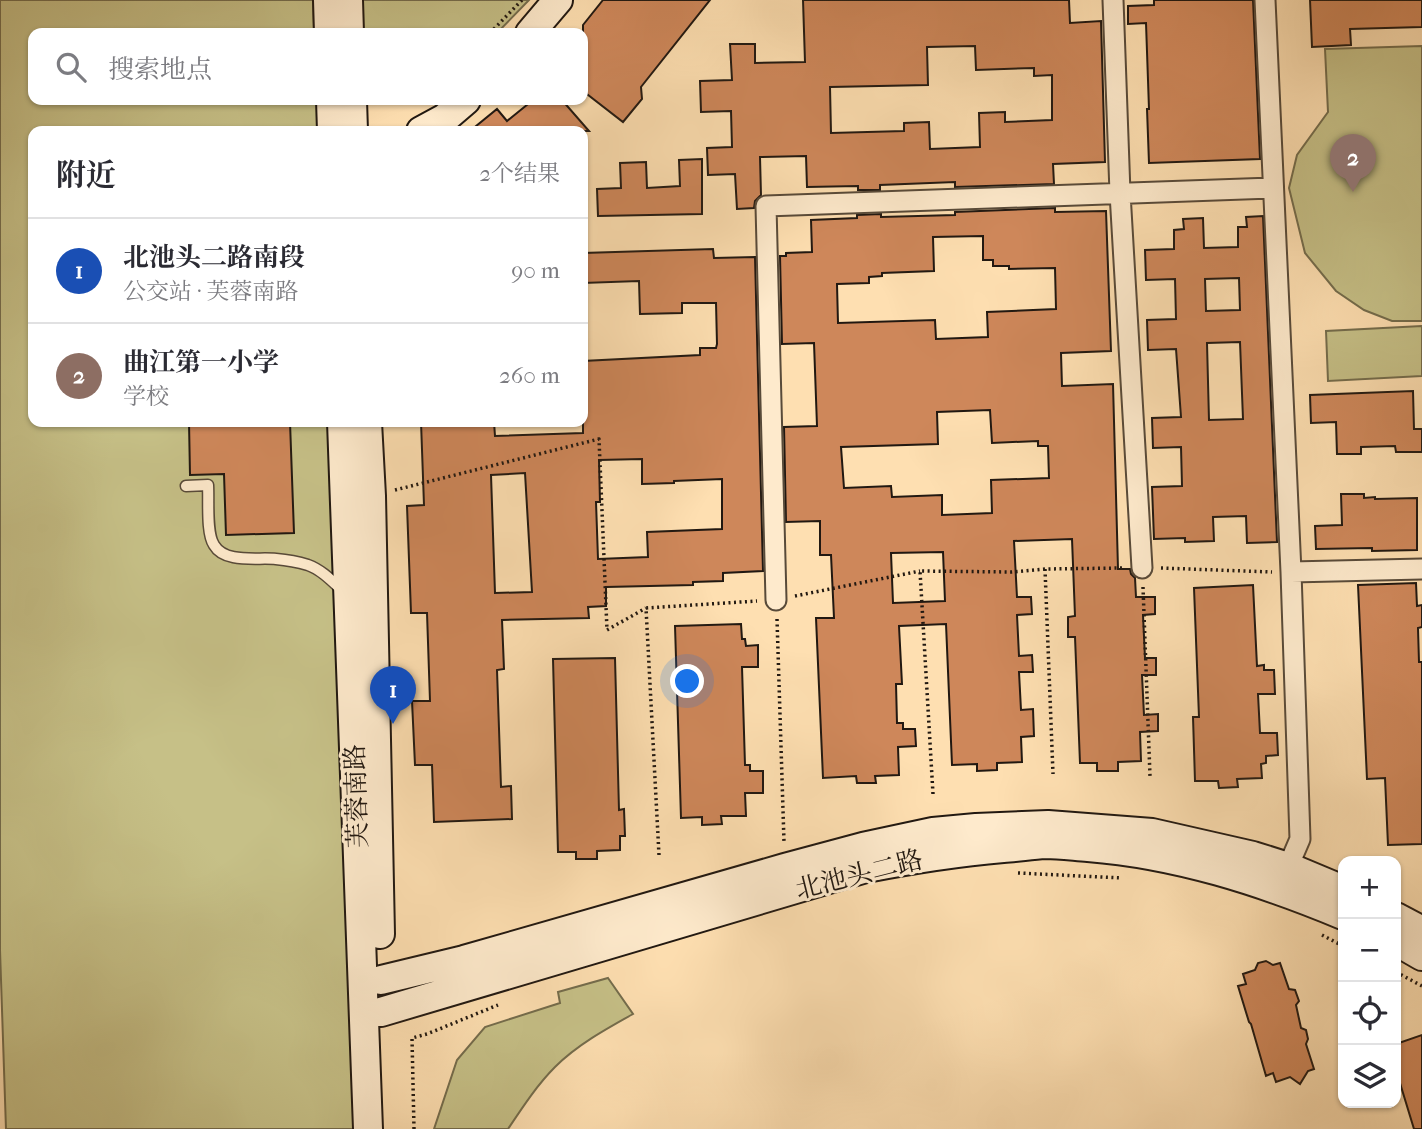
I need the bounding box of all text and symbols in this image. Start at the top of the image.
search box [28,28,588,105]
icon: search [52,48,90,86]
text: 搜索地点 [108,54,212,85]
pin: 2 [1330,134,1376,192]
text: 附近 [56,158,116,193]
text: 2个结果 [479,160,560,187]
text: 北池头二路南段 [123,242,305,273]
text: 1 [75,257,83,284]
text: 90 m [511,257,560,284]
text: 公交站 · 芙蓉南路 [123,278,299,305]
text: 曲江第一小学 [123,347,279,378]
text: 2 [73,362,85,389]
text: 260 m [499,362,560,389]
text: 学校 [123,383,169,410]
your location [670,664,704,698]
pin: 1 [370,666,416,724]
street label: 芙蓉南路 [339,743,374,848]
street label: 北池头二路 [792,844,926,905]
map controls [1338,856,1401,1108]
button: + [1338,856,1401,919]
button: − [1338,919,1401,982]
button: locate [1338,982,1401,1045]
button: layers [1338,1045,1401,1108]

